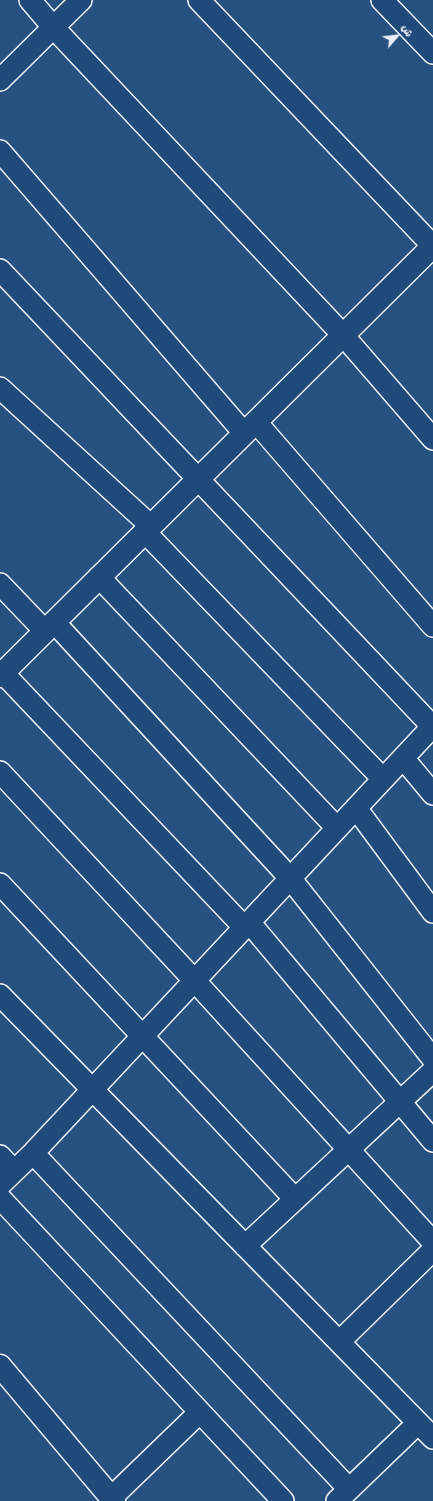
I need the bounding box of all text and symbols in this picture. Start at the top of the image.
north arrow [377,16,417,56]
text: ش [399,22,417,39]

